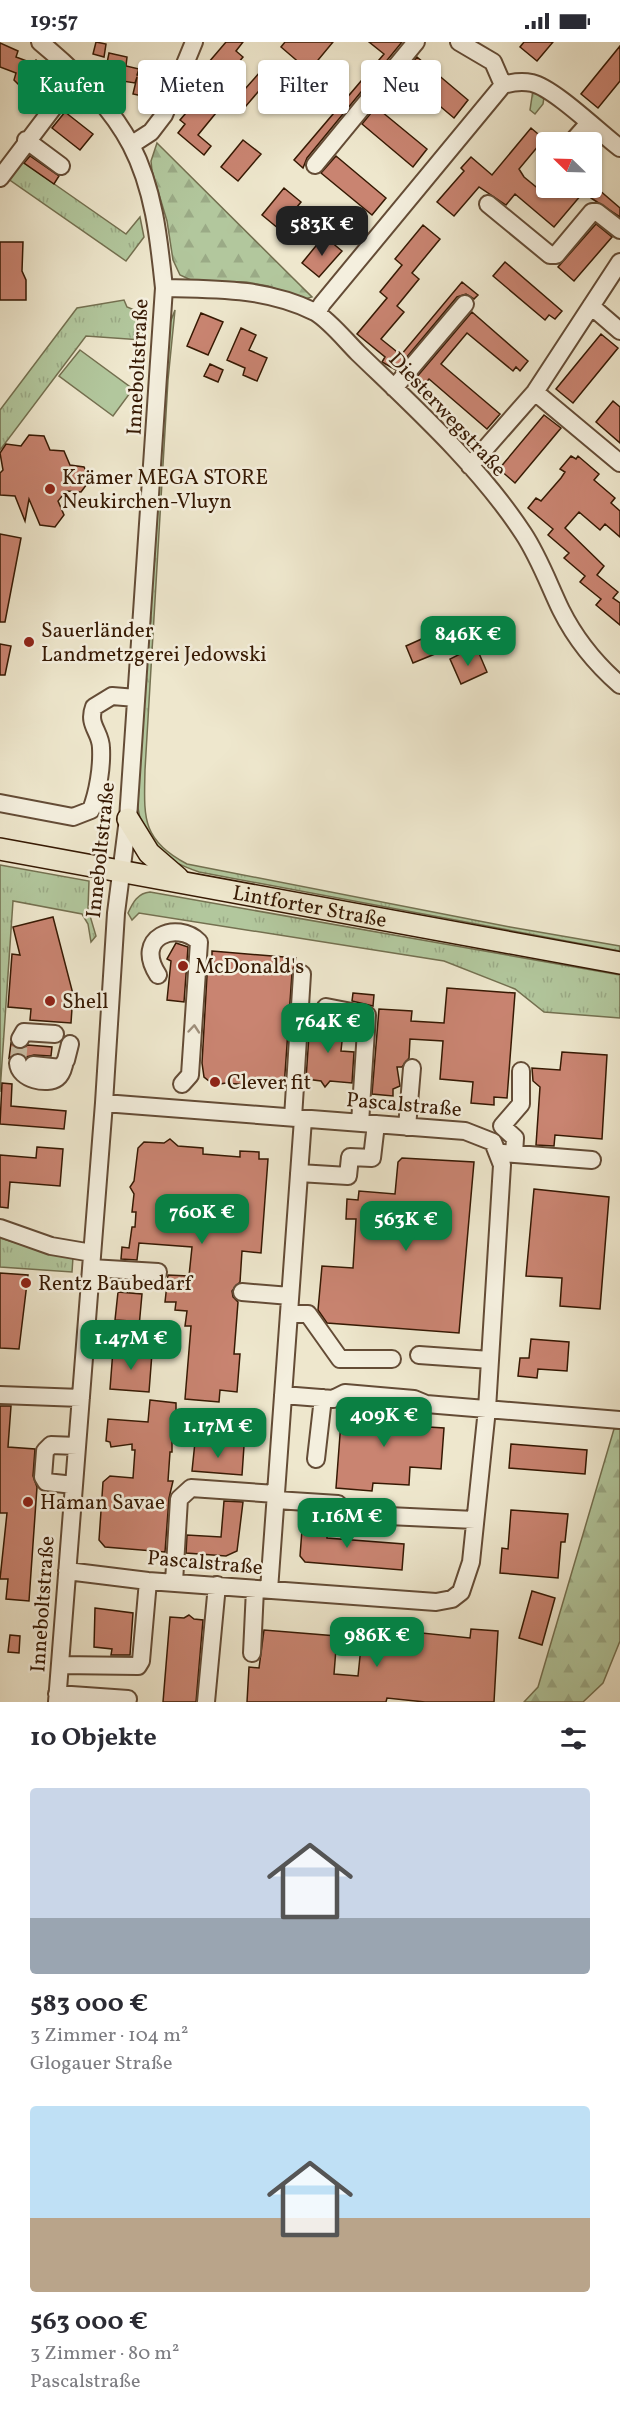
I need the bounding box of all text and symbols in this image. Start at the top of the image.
text: 19:57 [30,6,78,37]
chip: Kaufen [18,60,126,114]
chip: Mieten [138,60,246,114]
chip: Filter [258,60,349,114]
chip: Neu [361,60,441,114]
north arrow [536,132,602,198]
map controls [536,132,602,198]
pin: 583K € [273,206,371,257]
text: 583K € [290,211,354,239]
street label: Inneboltstraße [120,298,157,436]
street label: Diesterwegstraße [381,346,513,484]
place label: Krämer MEGA STORE Neukirchen-Vluyn [62,464,268,517]
marker: Krämer MEGA STORE Neukirchen-Vluyn [43,482,57,496]
pin: 846K € [419,616,517,667]
place label: Sauerländer Landmetzgerei Jedowski [41,617,267,670]
text: 846K € [435,621,501,649]
marker: Sauerländer Landmetzgerei Jedowski [22,635,36,649]
street label: Inneboltstraße [80,781,123,920]
street label: Lintforter Straße [230,879,389,936]
place label: McDonald's [195,953,304,982]
marker: McDonald's [176,959,190,973]
place label: Shell [62,988,109,1017]
marker: Shell [43,994,57,1008]
pin: 764K € [279,1003,377,1054]
text: 764K € [295,1008,361,1036]
one-way arrow [187,1024,200,1033]
place label: Clever fit [227,1069,311,1098]
marker: Clever fit [208,1075,222,1089]
street label: Pascalstraße [345,1086,463,1125]
pin: 760K € [153,1194,251,1245]
text: 760K € [169,1199,235,1227]
pin: 563K € [357,1201,455,1252]
text: 563K € [374,1206,438,1234]
place label: Rentz Baubedarf [38,1270,193,1299]
marker: Rentz Baubedarf [19,1276,33,1290]
pin: 1.47M € [76,1320,186,1371]
text: 1.47M € [94,1325,168,1353]
pin: 409K € [335,1397,433,1448]
text: 409K € [350,1402,418,1430]
pin: 1.17M € [163,1408,273,1459]
text: 1.17M € [183,1413,253,1441]
place label: Haman Savae [40,1489,165,1518]
marker: Haman Savae [21,1495,35,1509]
pin: 1.16M € [292,1498,402,1549]
text: 1.16M € [312,1503,382,1531]
street label: Inneboltstraße [24,1535,63,1673]
street label: Pascalstraße [146,1544,264,1583]
pin: 986K € [328,1617,426,1668]
text: 986K € [344,1622,410,1650]
text: 10 Objekte [30,1720,157,1756]
icon: filters [557,1722,590,1755]
icon: home [256,1827,364,1935]
text: 583 000 € [30,1986,148,2022]
text: 3 Zimmer · 104 m² [30,2022,188,2050]
text: Glogauer Straße [30,2050,172,2078]
icon: home [256,2145,364,2253]
text: 563 000 € [30,2304,148,2340]
text: 3 Zimmer · 80 m² [30,2340,179,2368]
text: Pascalstraße [30,2368,140,2396]

